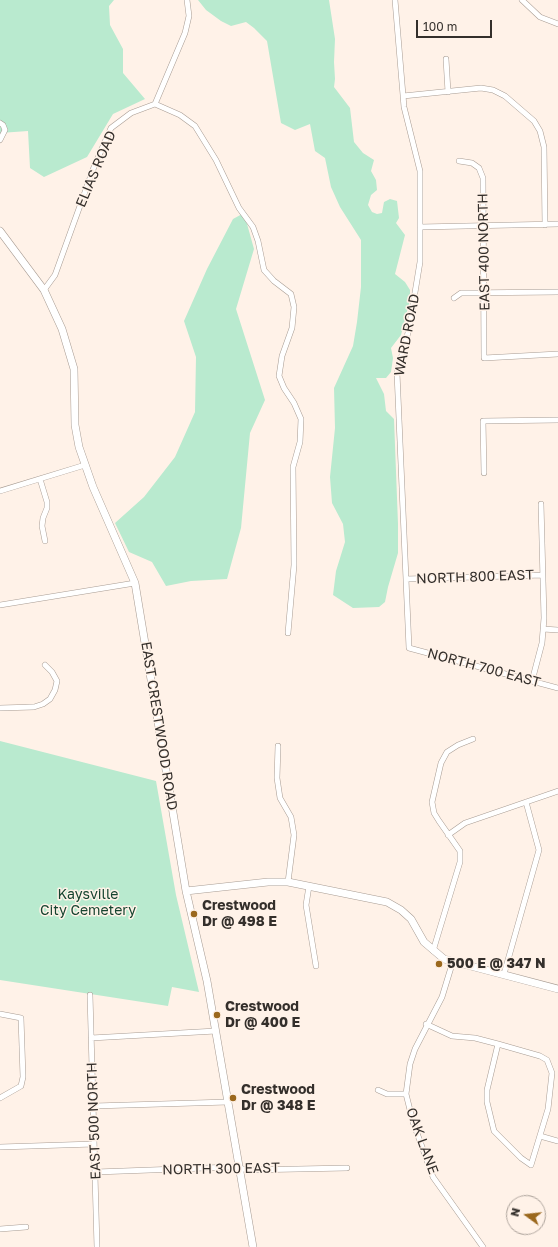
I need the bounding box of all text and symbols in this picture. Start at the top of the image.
scale bar [418,12,494,38]
text: 100 m [423,19,457,34]
street label: ELIAS ROAD [72,128,120,210]
street label: EAST 400 NORTH [475,193,493,311]
street label: WARD ROAD [391,292,423,378]
street label: NORTH 800 EAST [416,567,534,587]
street label: EAST CRESTWOOD ROAD [137,641,181,811]
street label: NORTH 700 EAST [425,645,543,691]
park label: Kaysville City Cemetery [40,887,136,920]
place label: Crestwood Dr @ 498 E [202,898,277,930]
marker: Crestwood Dr @ 498 E [189,909,199,919]
place label: 500 E @ 347 N [447,956,546,972]
marker: 500 E @ 347 N [434,959,444,969]
place label: Crestwood Dr @ 400 E [225,999,300,1032]
marker: Crestwood Dr @ 400 E [212,1010,222,1020]
street label: EAST 500 NORTH [84,1062,104,1180]
place label: Crestwood Dr @ 348 E [241,1082,316,1114]
marker: Crestwood Dr @ 348 E [228,1093,238,1103]
street label: OAK LANE [402,1105,442,1177]
street label: NORTH 300 EAST [162,1160,280,1178]
north arrow [506,1195,546,1235]
text: N [508,1206,522,1218]

